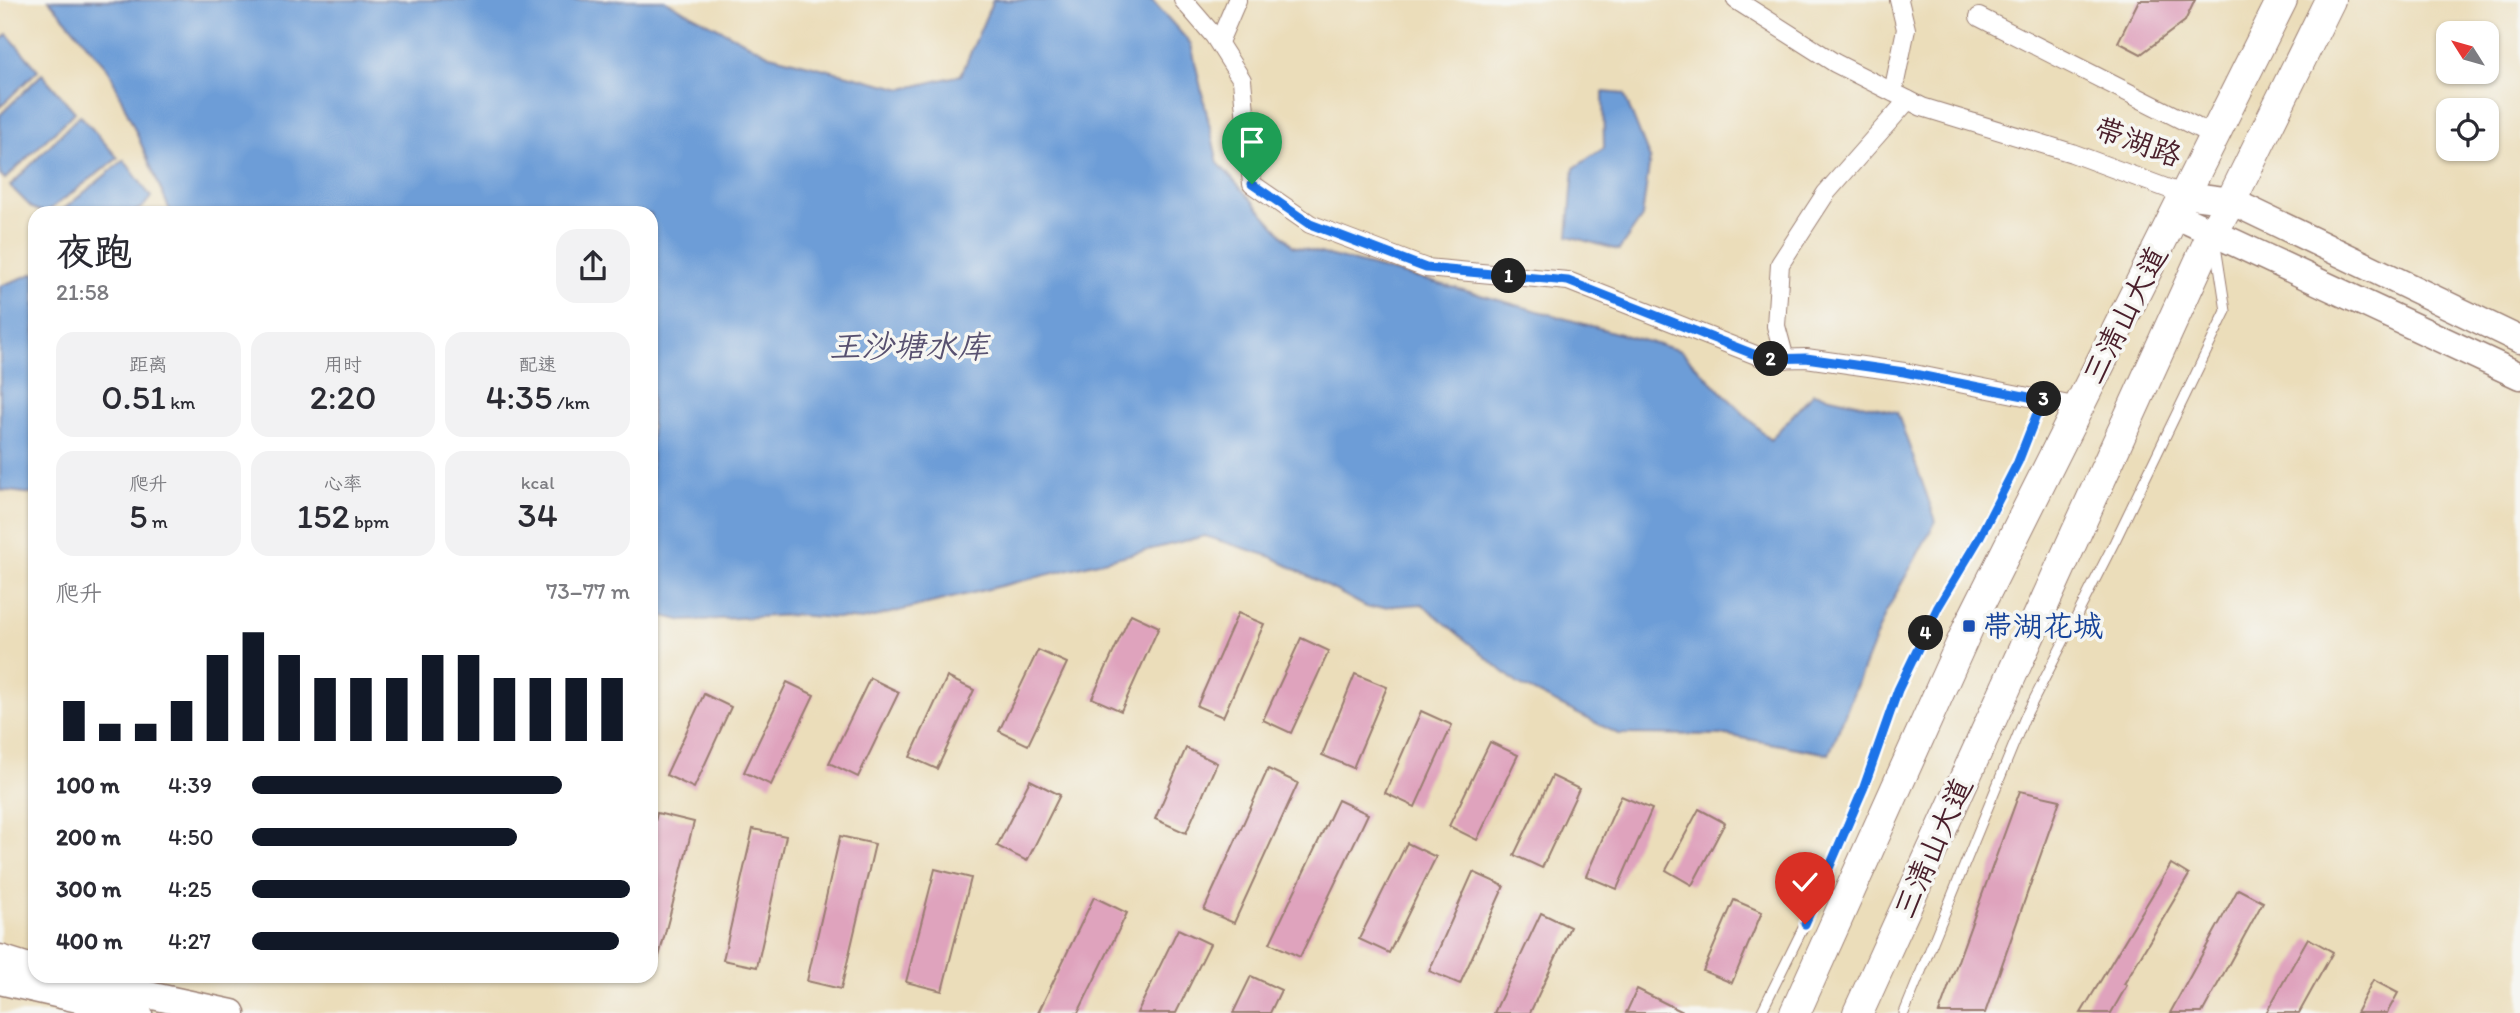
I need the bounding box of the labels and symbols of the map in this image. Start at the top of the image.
north arrow [2436,21,2499,84]
street label: 带湖路 [2090,109,2187,174]
pin [1222,112,1282,184]
street label: 三清山大道 [2074,240,2175,390]
pin: 1 [1492,258,1526,294]
water label: 王沙塘水库 [829,327,992,365]
pin: 2 [1754,342,1788,376]
pin: 3 [2026,382,2062,416]
place label: 带湖花城 [1983,607,2103,644]
pin: 4 [1909,616,1944,650]
marker: 带湖花城 [1961,618,1977,634]
street label: 三清山大道 [1885,772,1980,924]
pin [1775,852,1835,924]

